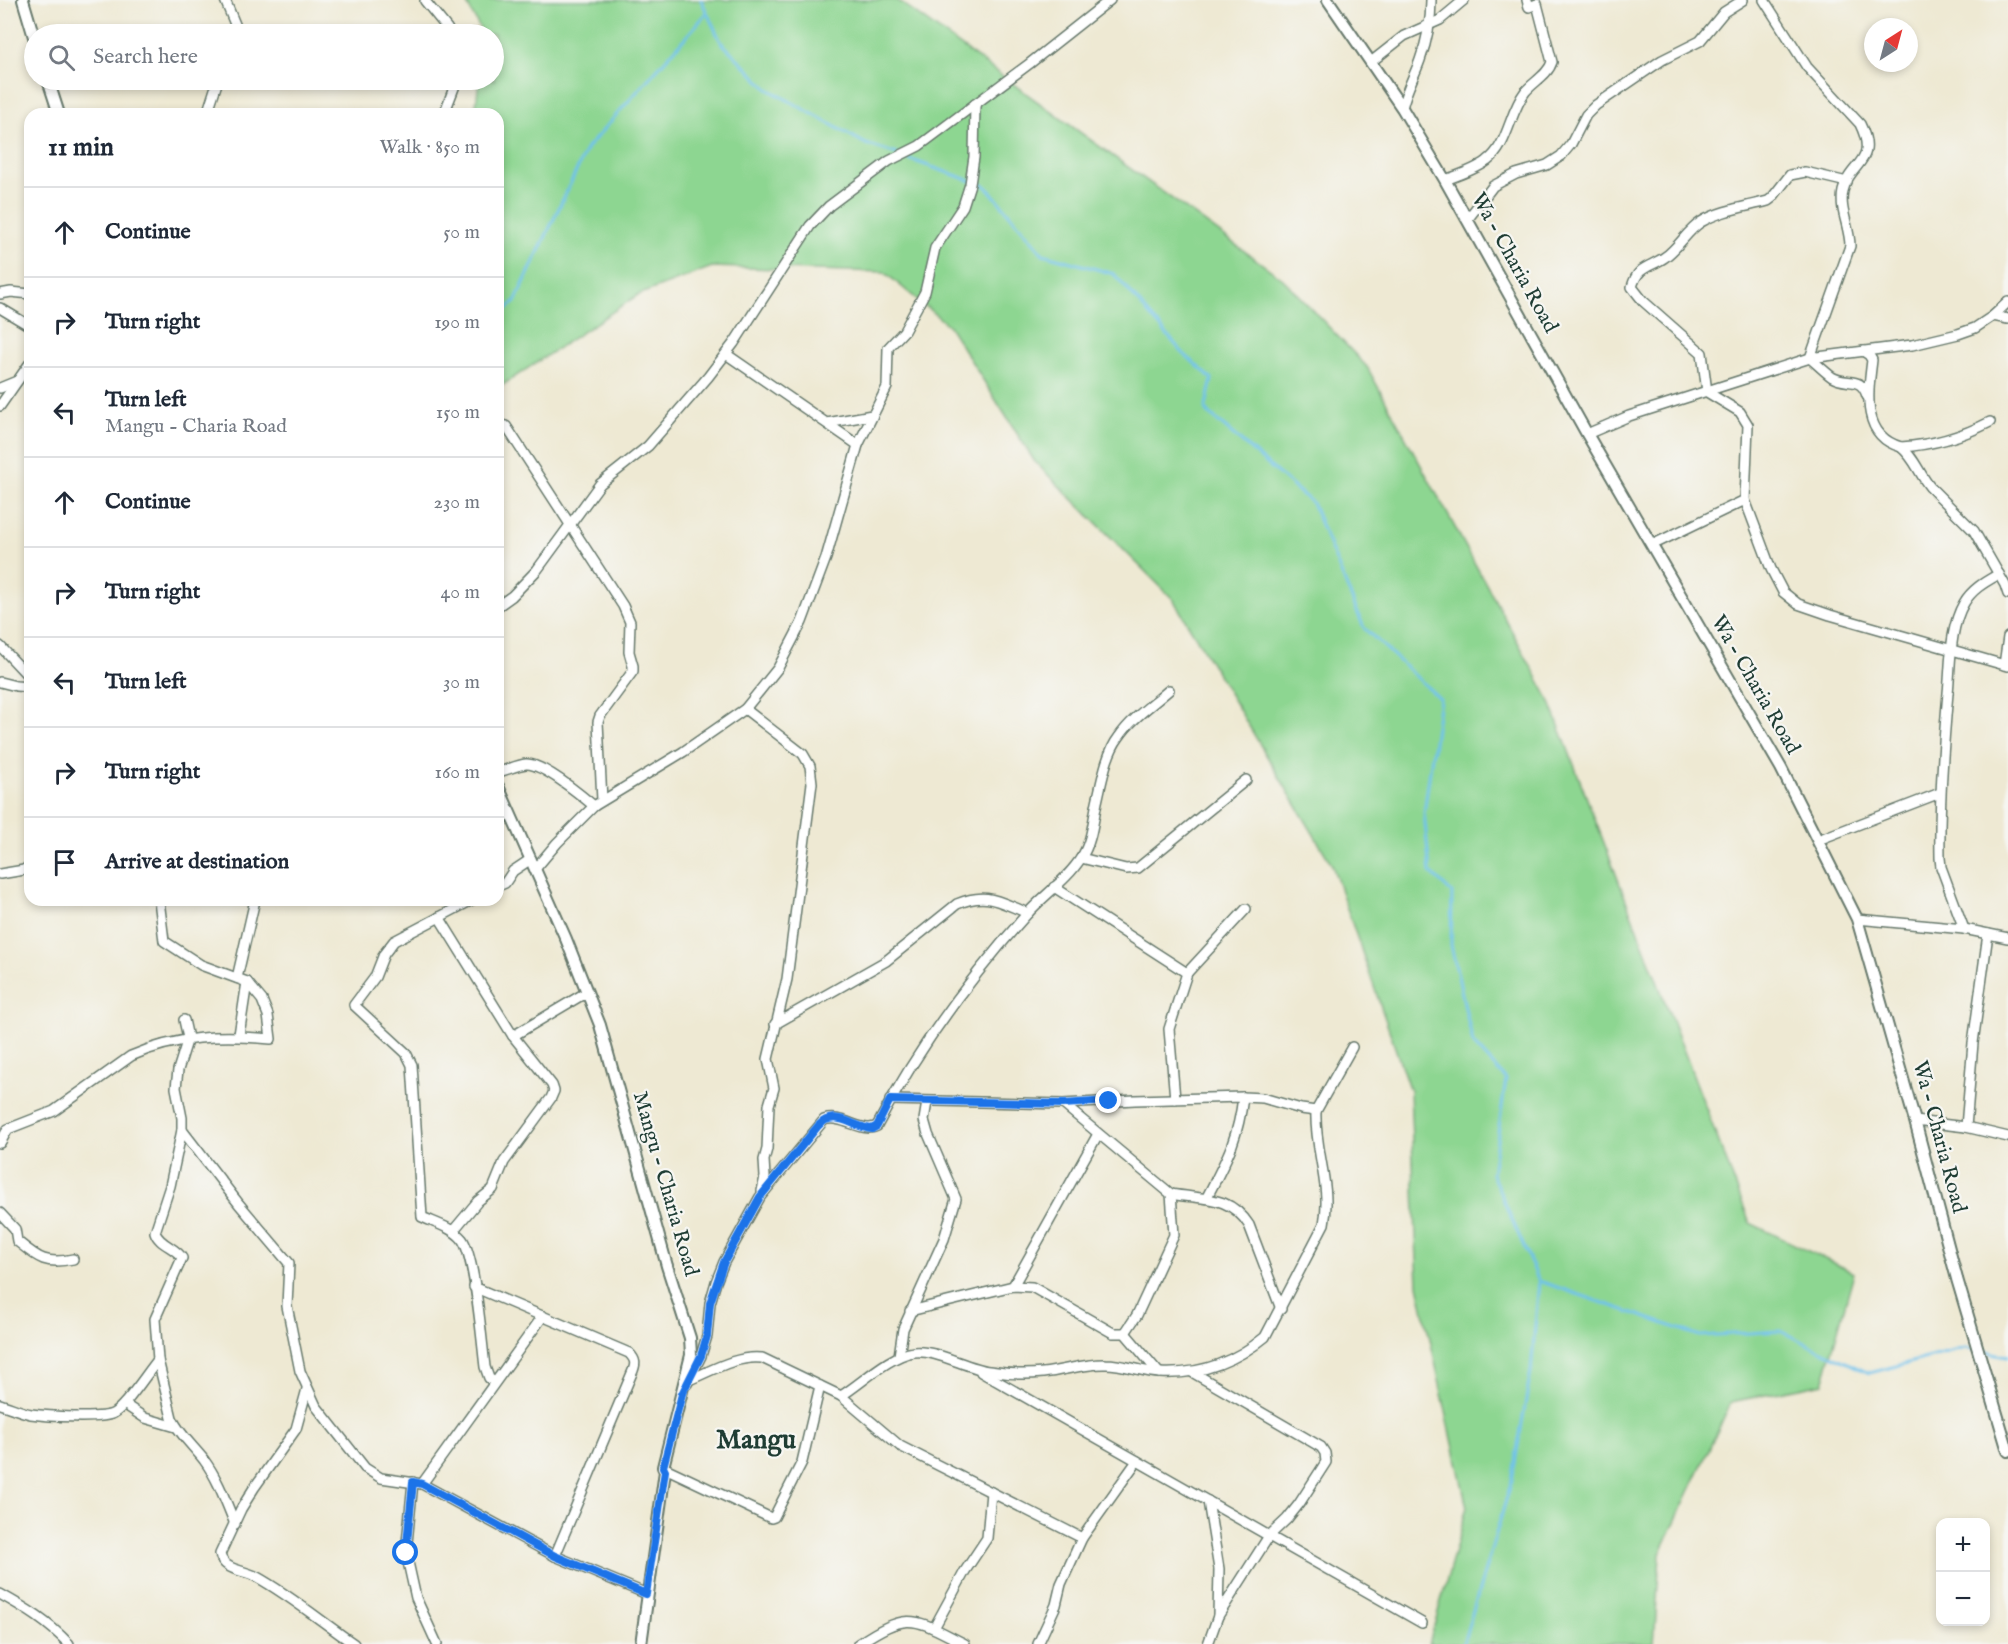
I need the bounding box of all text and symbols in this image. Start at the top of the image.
north arrow [1864,18,1918,72]
search box [24,24,504,90]
icon: search [45,41,78,74]
text: Search here [93,43,198,71]
text: 11 min [48,131,114,164]
text: Walk · 850 m [380,135,480,160]
street label: Wa - Charia Road [1464,188,1564,339]
icon: ahead [48,216,81,249]
text: Continue [105,218,191,246]
text: 50 m [443,220,480,245]
icon: right [48,306,81,339]
text: Turn right [105,308,200,336]
text: 190 m [434,310,480,335]
text: Turn left [105,386,187,414]
icon: left [48,396,81,429]
text: 150 m [436,400,480,425]
text: Mangu - Charia Road [105,414,287,439]
icon: ahead [48,486,81,519]
text: Continue [105,488,191,516]
text: 230 m [434,490,480,515]
icon: right [48,576,81,609]
text: Turn right [105,578,200,606]
text: 40 m [441,580,480,605]
street label: Wa - Charia Road [1704,611,1806,760]
icon: left [48,666,81,699]
text: Turn left [105,668,187,696]
text: 30 m [443,670,480,695]
icon: right [48,756,81,789]
text: Turn right [105,758,200,786]
text: 160 m [434,760,480,785]
icon: arrive [48,846,81,879]
text: Arrive at destination [105,848,289,876]
street label: Wa - Charia Road [1906,1058,1972,1217]
route end [1095,1087,1121,1113]
street label: Mangu - Charia Road [626,1089,705,1280]
district label: Mangu [716,1424,796,1458]
map controls [1936,1518,1990,1626]
button: + [1936,1518,1990,1572]
route start [392,1539,418,1565]
button: − [1936,1572,1990,1626]

